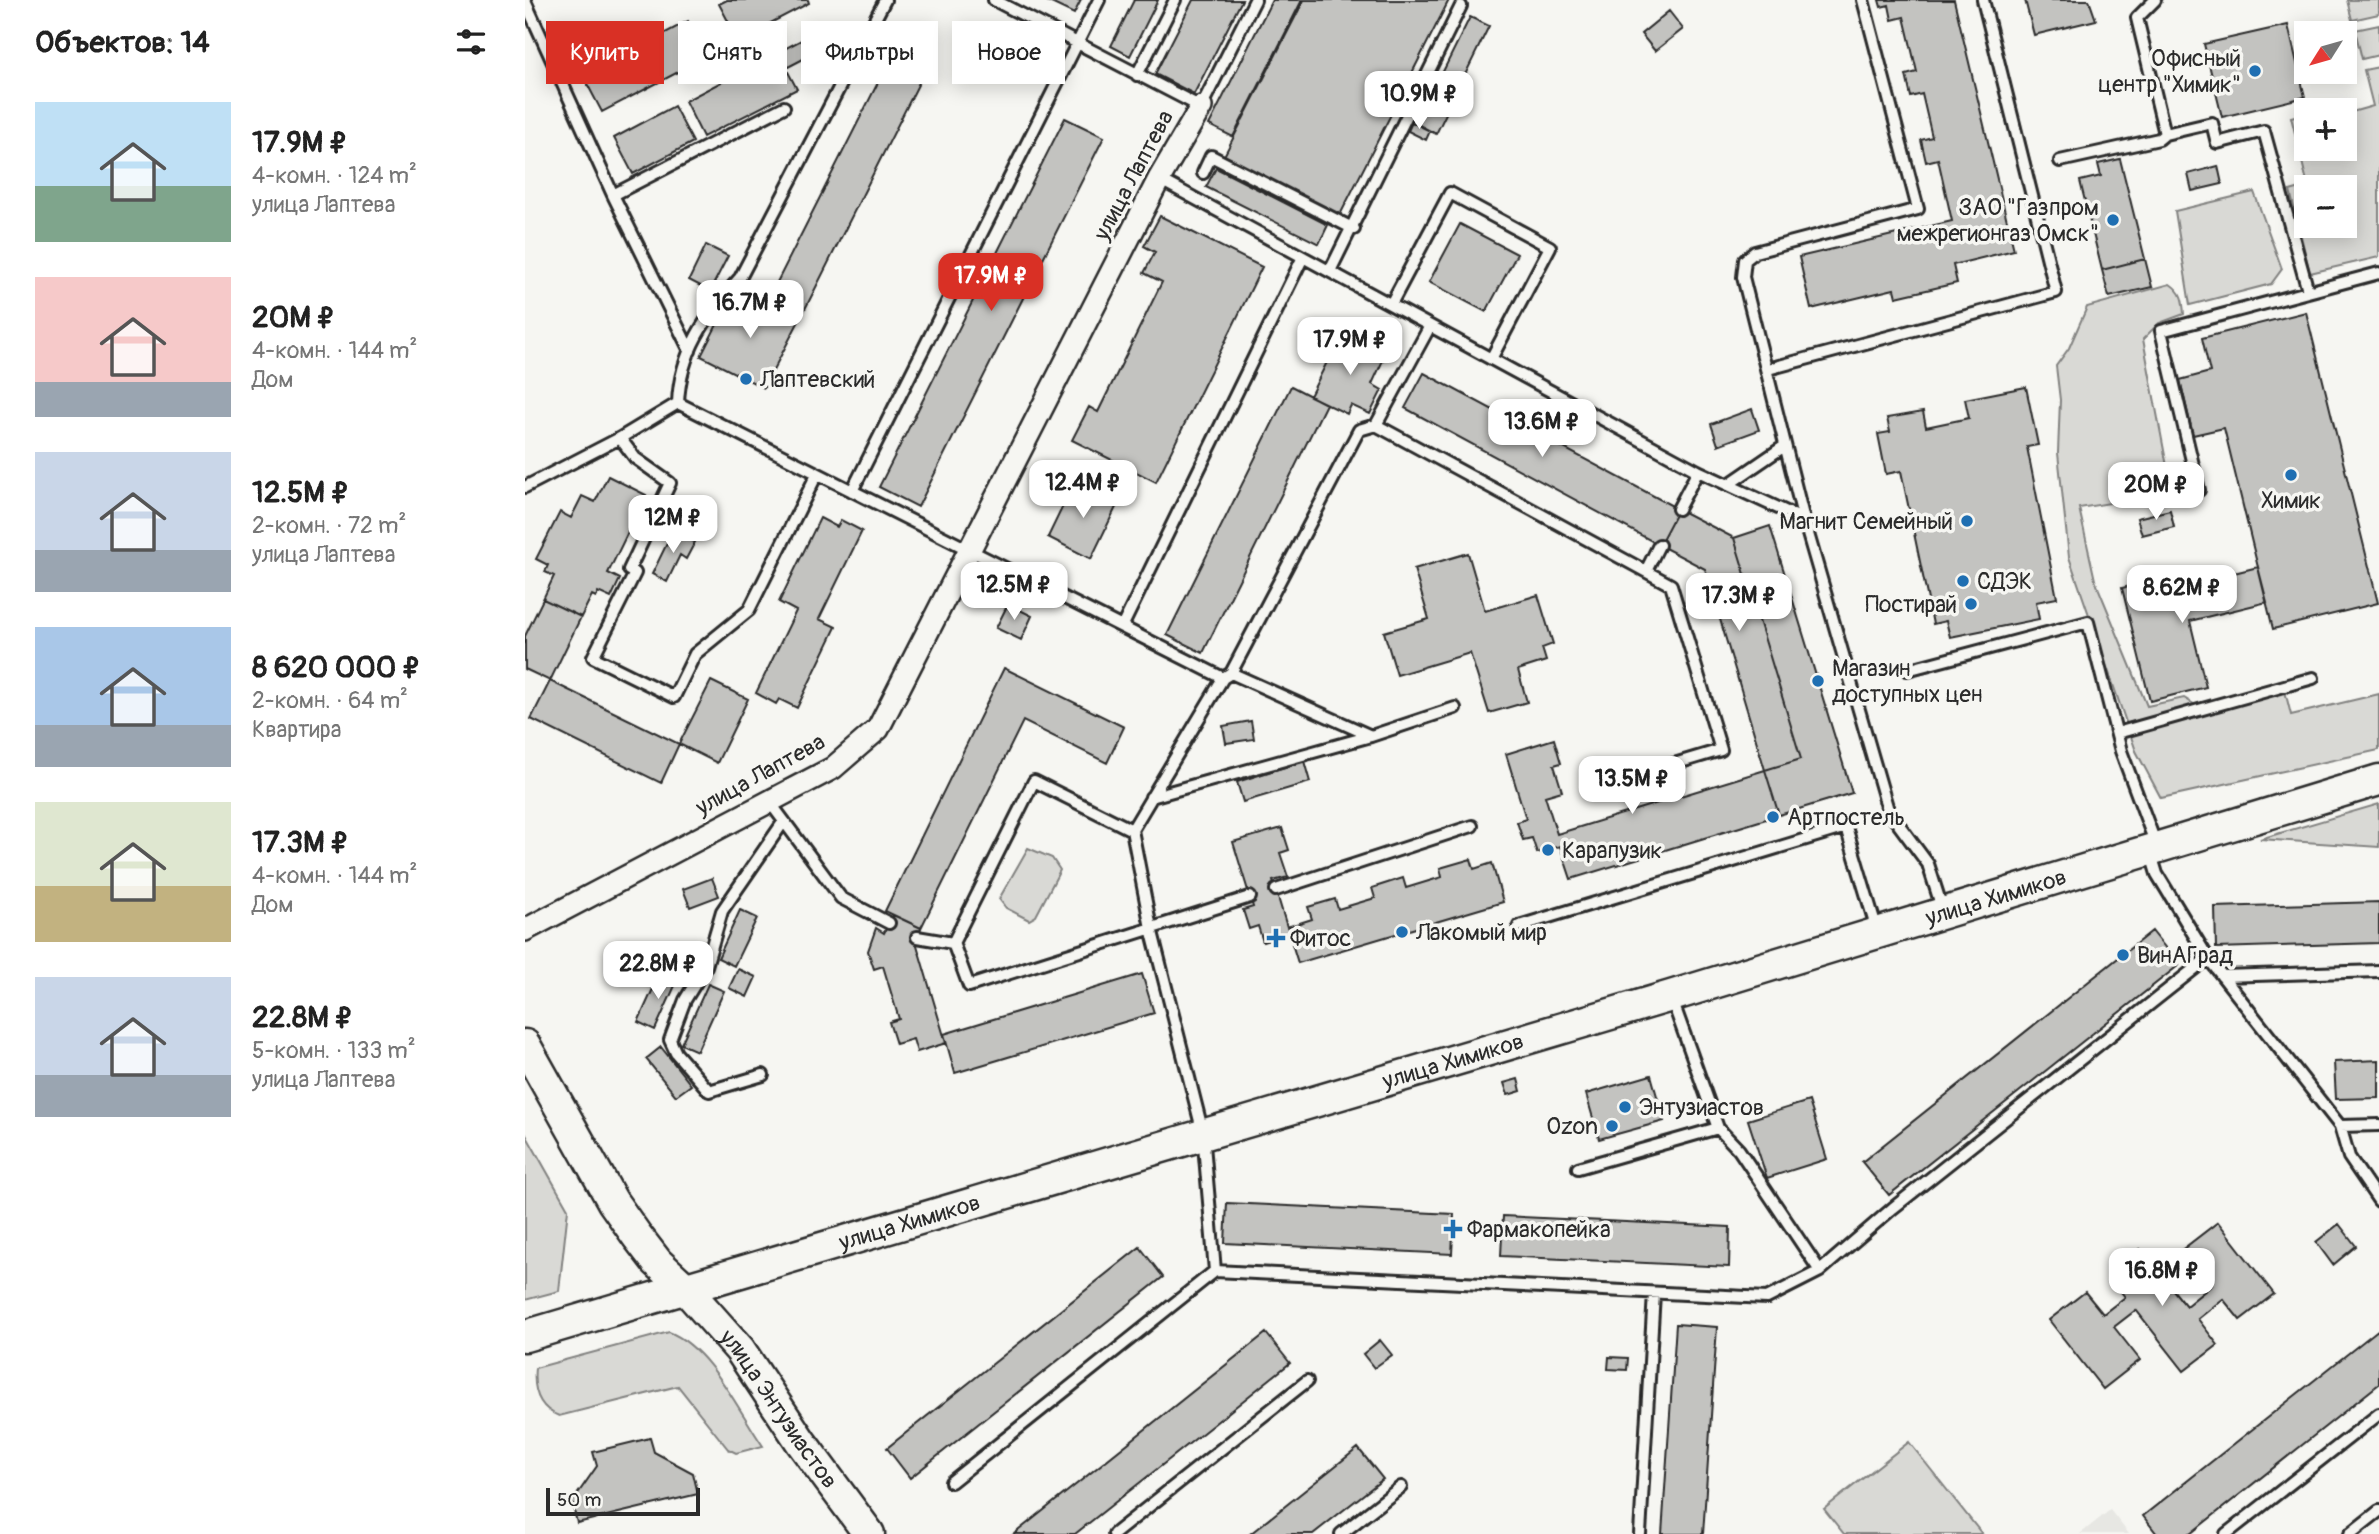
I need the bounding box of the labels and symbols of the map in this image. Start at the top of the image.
north arrow [2294,21,2357,84]
place label: Офисный центр "Химик" [2098,44,2241,99]
marker: Офисный центр "Химик" [2247,63,2263,79]
pin: 10.9M ₽ [1354,72,1484,131]
street label: улица Лаптева [1087,105,1180,246]
place label: ЗАО "Газпром межрегионгаз Омск" [1896,193,2099,248]
marker: ЗАО "Газпром межрегионгаз Омск" [2105,212,2121,228]
pin: 17.9M ₽ [926,254,1056,313]
pin: 16.7M ₽ [685,280,815,340]
pin: 17.9M ₽ [1285,318,1415,377]
place label: Лаптевский [759,365,875,394]
marker: Лаптевский [738,371,754,387]
pin: 13.6M ₽ [1477,400,1607,459]
pin: 12.4M ₽ [1018,461,1148,520]
pin: 20M ₽ [2107,462,2205,522]
marker: Химик [2283,467,2299,483]
place label: Химик [2261,486,2321,515]
pin: 12M ₽ [624,496,722,555]
place label: Магнит Семейный [1779,507,1953,536]
marker: Магнит Семейный [1959,513,1975,529]
pin: 12.5M ₽ [949,562,1079,622]
pin: 8.62M ₽ [2117,566,2247,625]
place label: СДЭК [1977,567,2032,596]
marker: СДЭК [1955,573,1971,589]
pin: 17.3M ₽ [1674,574,1804,633]
place label: Постирай [1865,590,1957,619]
marker: Постирай [1963,596,1979,612]
place label: Магазин доступных цен [1832,654,1982,709]
marker: Магазин доступных цен [1810,673,1826,689]
street label: улица Лаптева [690,727,830,822]
pin: 13.5M ₽ [1567,756,1697,816]
place label: Артпостель [1787,803,1905,832]
marker: Артпостель [1765,809,1781,825]
place label: Карапузик [1562,836,1662,865]
marker: Карапузик [1540,842,1556,858]
street label: улица Химиков [1921,862,2070,933]
place label: Лакомый мир [1415,918,1547,947]
place label: Фитос [1290,924,1351,953]
marker: Лакомый мир [1394,924,1410,940]
marker: Фитос [1268,930,1284,946]
place label: ВинАГрад [2137,941,2233,970]
pin: 22.8M ₽ [593,942,723,1001]
marker: ВинАГрад [2115,947,2131,963]
street label: улица Химиков [1378,1026,1527,1096]
place label: Энтузиастов [1639,1093,1764,1122]
marker: Энтузиастов [1617,1099,1633,1115]
place label: Ozon [1546,1112,1598,1141]
marker: Ozon [1604,1118,1620,1134]
street label: улица Химиков [835,1188,984,1257]
place label: Фармакопейка [1467,1215,1611,1244]
marker: Фармакопейка [1445,1221,1461,1237]
pin: 16.8M ₽ [2097,1248,2227,1308]
street label: улица Энтузиастов [713,1323,844,1494]
scale bar [546,1485,700,1517]

